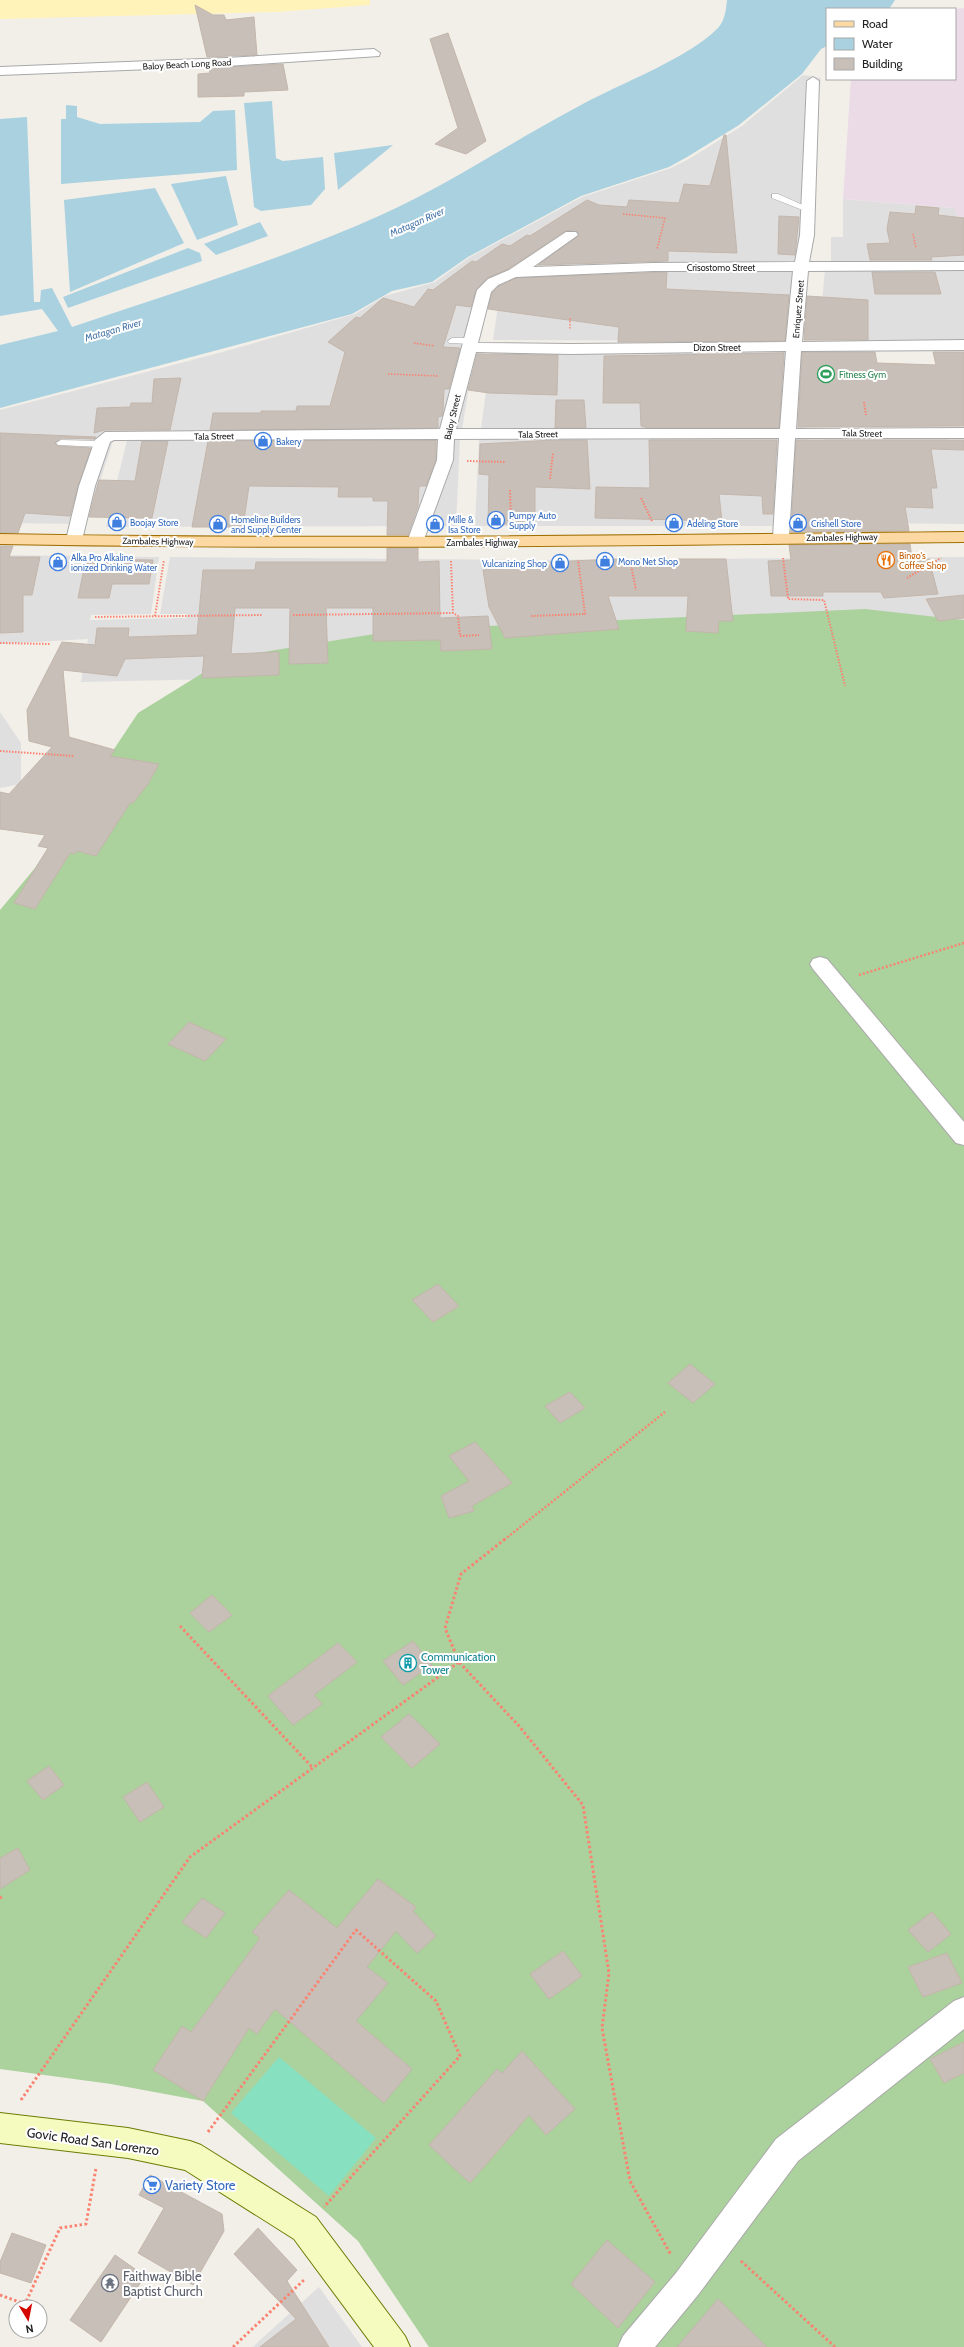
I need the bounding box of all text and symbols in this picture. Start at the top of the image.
legend [826,8,956,80]
text: Road [862,16,888,31]
text: Water [862,36,893,51]
street label: Baloy Beach Long Road [142,56,232,72]
text: Building [862,56,904,71]
water label: Matagan River [387,204,447,240]
street label: Crisostomo Street [687,262,755,273]
street label: Enriquez Street [790,279,806,339]
water label: Matagan River [82,315,144,345]
street label: Dizon Street [693,342,741,353]
sports icon: Fitness Gym [816,364,836,384]
place label: Fitness Gym [839,369,886,380]
street label: Baloy Street [441,393,463,441]
street label: Tala Street [842,427,882,439]
street label: Tala Street [518,428,558,440]
street label: Tala Street [194,430,234,442]
shop icon: Bakery [253,431,273,451]
place label: Bakery [276,436,302,447]
shop icon: Pumpy Auto Supply [486,510,506,530]
place label: Pumpy Auto Supply [509,510,556,531]
shop icon: Boojay Store [107,512,127,532]
shop icon: Adeling Store [664,513,684,533]
shop icon: Crishell Store [788,513,808,533]
shop icon: Homeline Builders and Supply Center [208,514,228,534]
place label: Homeline Builders and Supply Center [231,514,302,535]
shop icon: Mille & Isa Store [425,514,445,534]
place label: Mille & Isa Store [448,514,481,535]
place label: Boojay Store [130,517,179,529]
place label: Adeling Store [687,518,738,529]
place label: Crishell Store [811,518,862,529]
street label: Zambales Highway [806,531,878,543]
street label: Zambales Highway [122,535,194,547]
street label: Zambales Highway [446,537,518,548]
restaurant icon: Bingo's Coffee Shop [876,550,896,570]
place label: Bingo's Coffee Shop [899,550,946,571]
shop icon: Mono Net Shop [595,551,615,571]
shop icon: Alka Pro Alkaline ionized Drinking Water [48,552,68,572]
place label: Alka Pro Alkaline ionized Drinking Water [71,552,157,573]
shop icon: Vulcanizing Shop [550,553,570,573]
place label: Mono Net Shop [618,556,678,567]
place label: Vulcanizing Shop [482,558,547,569]
place label: Communication Tower [421,1650,496,1677]
building icon: Communication Tower [398,1653,418,1673]
street label: Govic Road San Lorenzo [26,2124,160,2158]
supermarket icon: Variety Store [142,2175,162,2195]
place label: Variety Store [165,2177,236,2193]
place label: Faithway Bible Baptist Church [123,2268,203,2299]
temple icon: Faithway Bible Baptist Church [100,2273,120,2293]
north arrow [8,2299,48,2339]
text: N [25,2321,35,2336]

